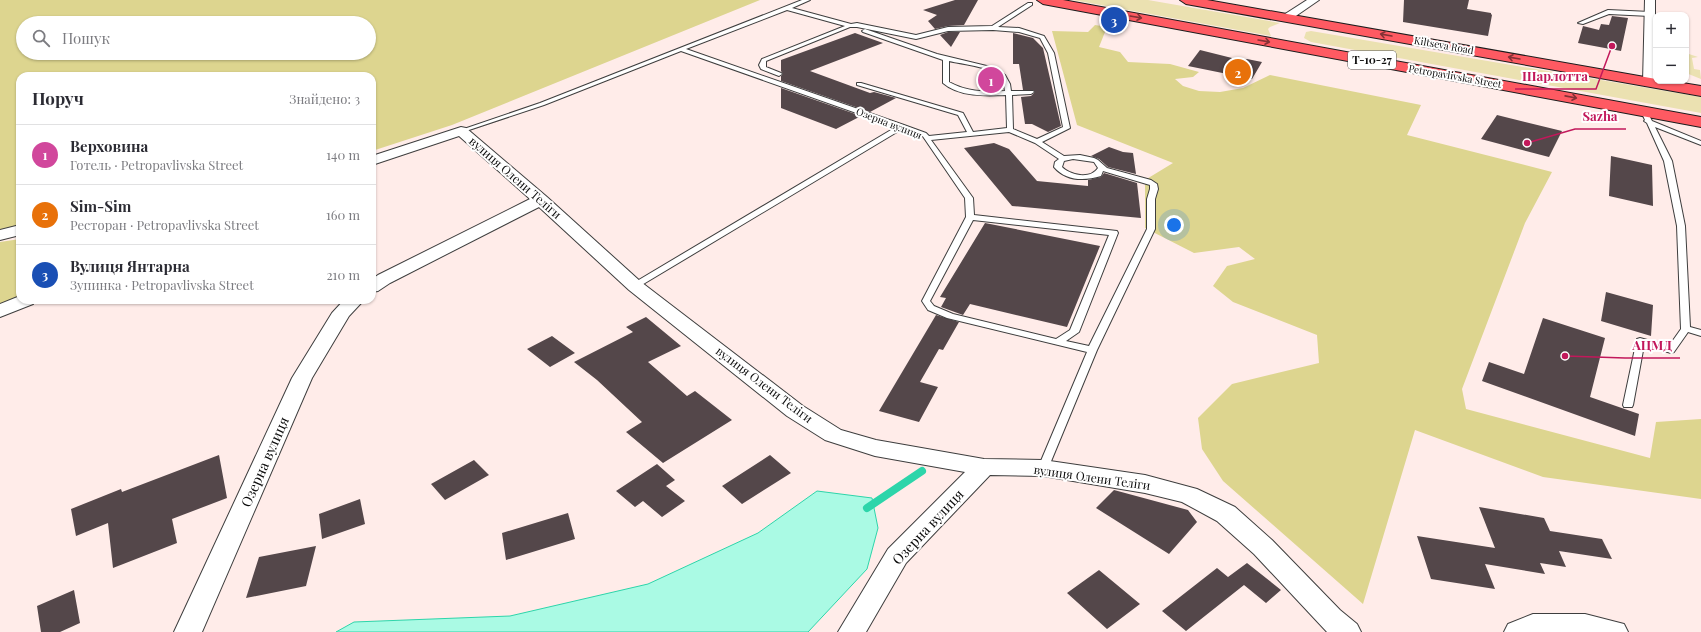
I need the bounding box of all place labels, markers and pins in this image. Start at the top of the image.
pin: 3 [1101,5,1127,35]
pin: 2 [1225,57,1251,87]
callout: Шарлотта [1515,64,1596,89]
pin: 1 [978,65,1004,95]
callout: Sazha [1575,104,1626,129]
callout: АЦМД [1625,333,1680,358]

